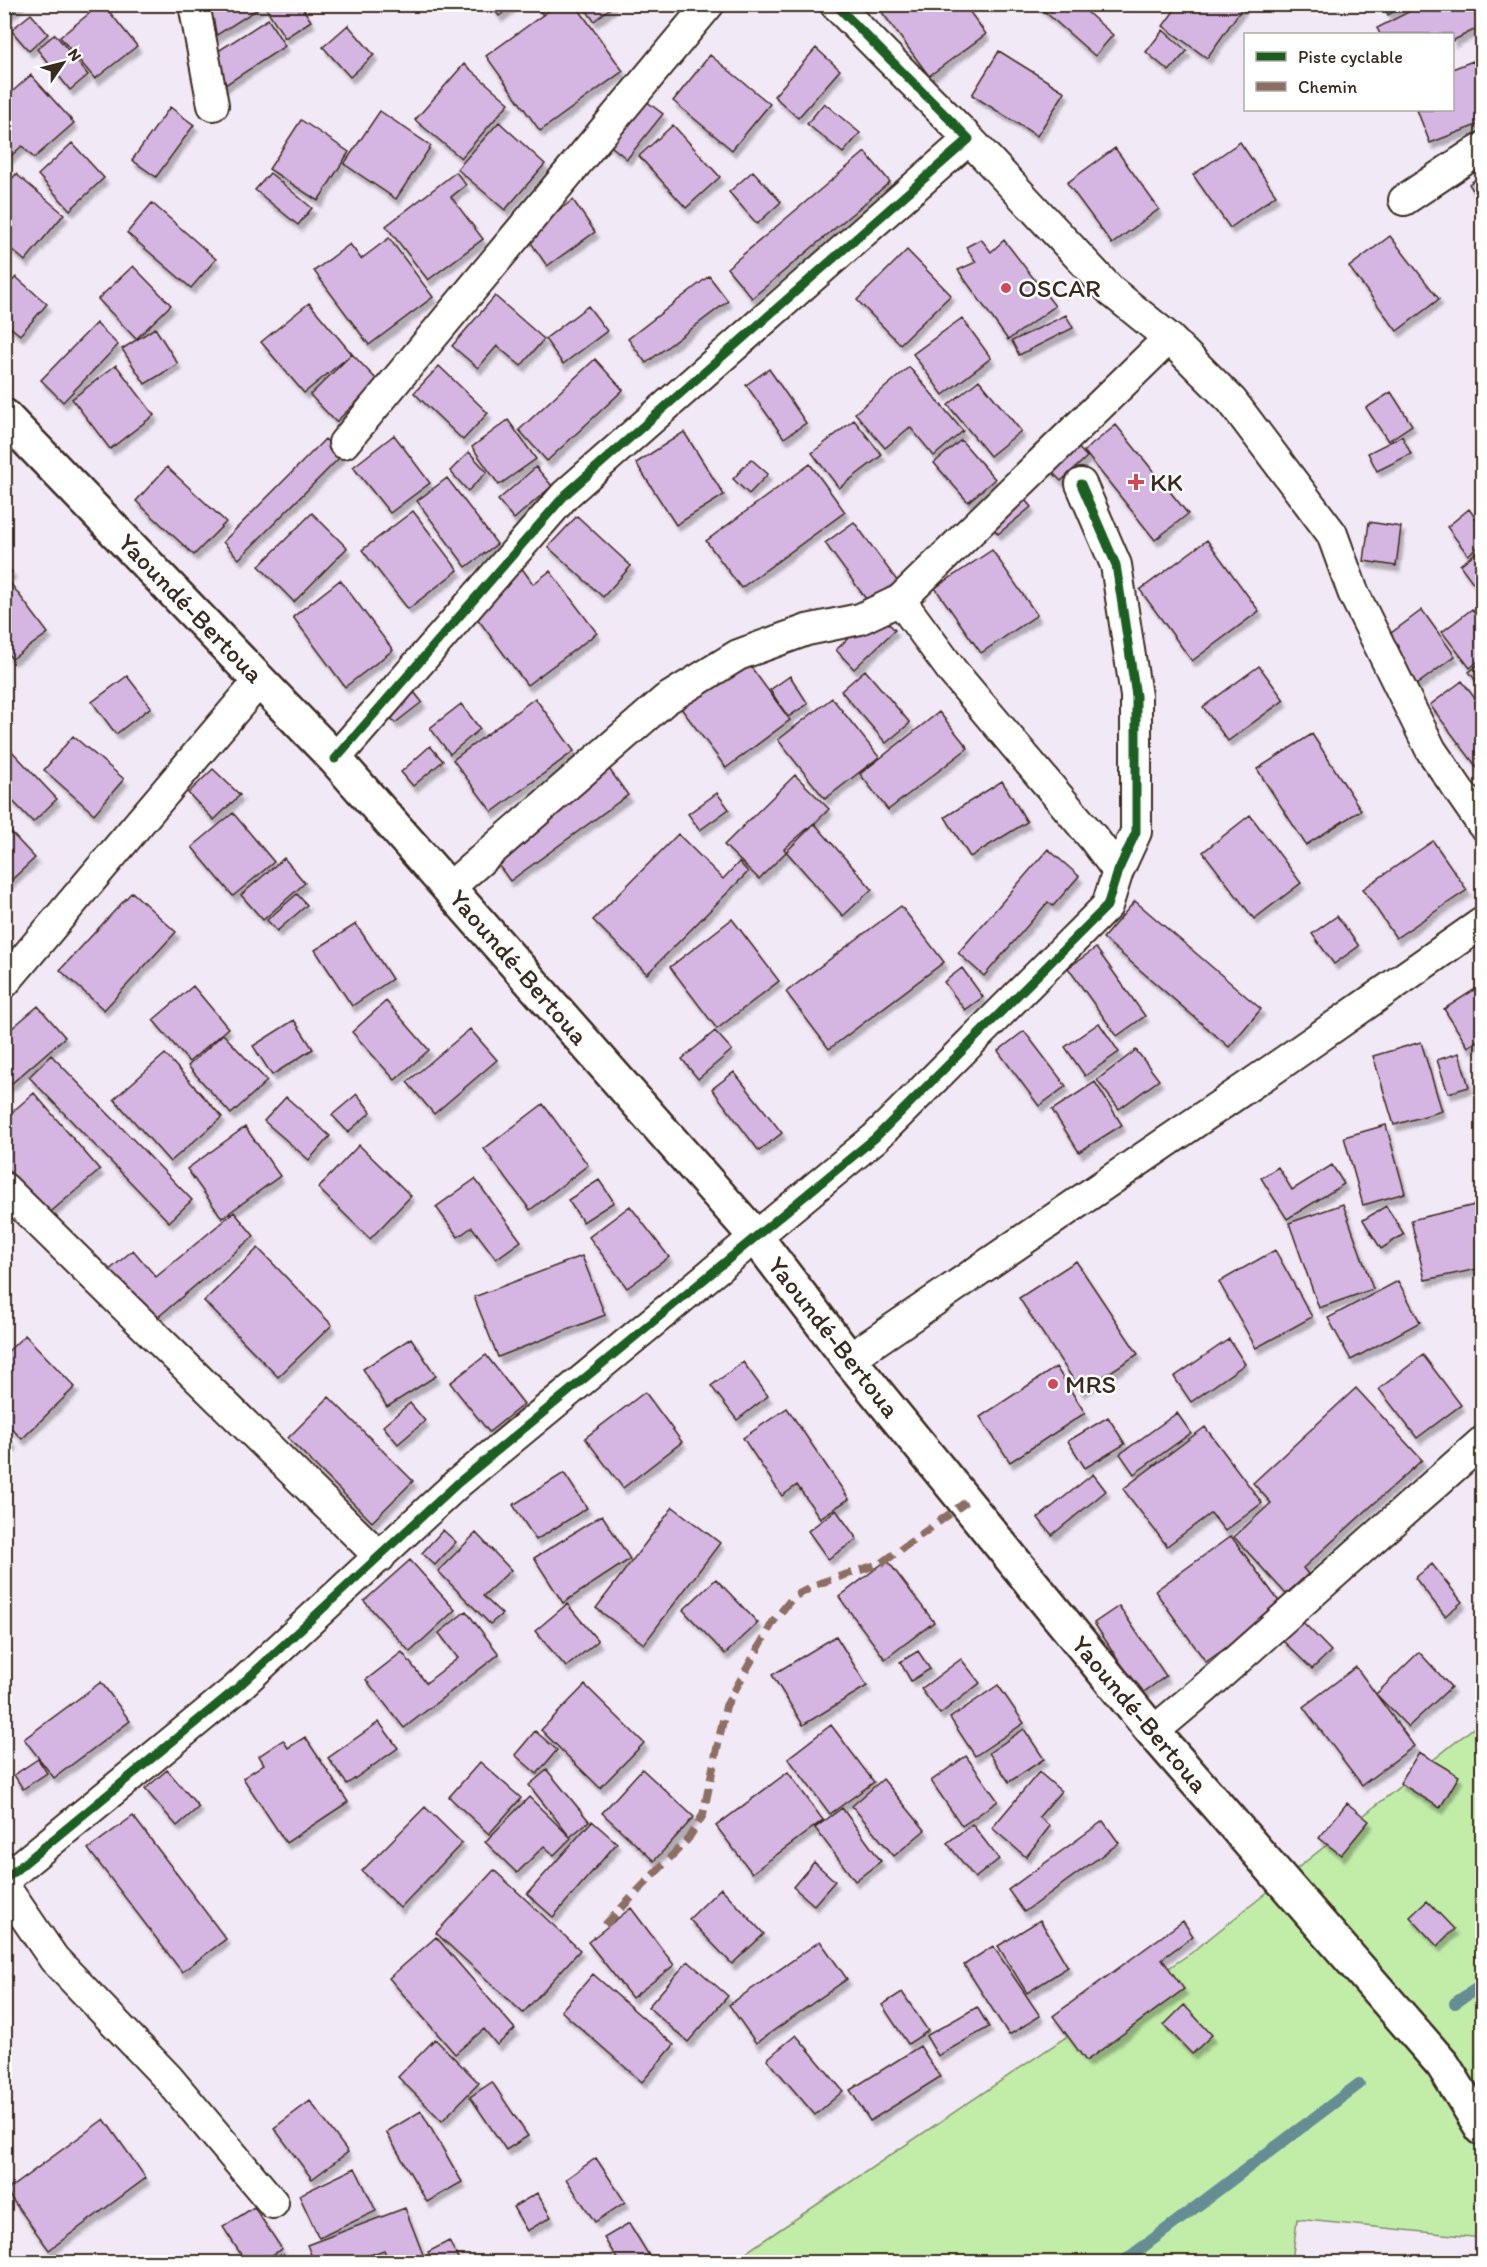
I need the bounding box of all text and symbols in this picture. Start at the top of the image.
north arrow [33,33,93,93]
legend [1244,33,1454,111]
text: N [64,45,86,65]
text: Piste cyclable [1298,46,1403,68]
text: Chemin [1298,76,1357,98]
place label: OSCAR [1018,272,1101,304]
marker: OSCAR [999,281,1013,295]
place label: KK [1150,466,1183,498]
marker: KK [1127,473,1145,491]
street label: Yaoundé-Bertoua [111,526,271,690]
street label: Yaoundé-Bertoua [443,882,596,1052]
street label: Yaoundé-Bertoua [761,1250,907,1424]
place label: MRS [1065,1368,1116,1400]
marker: MRS [1046,1377,1060,1391]
street label: Yaoundé-Bertoua [1065,1629,1216,1800]

